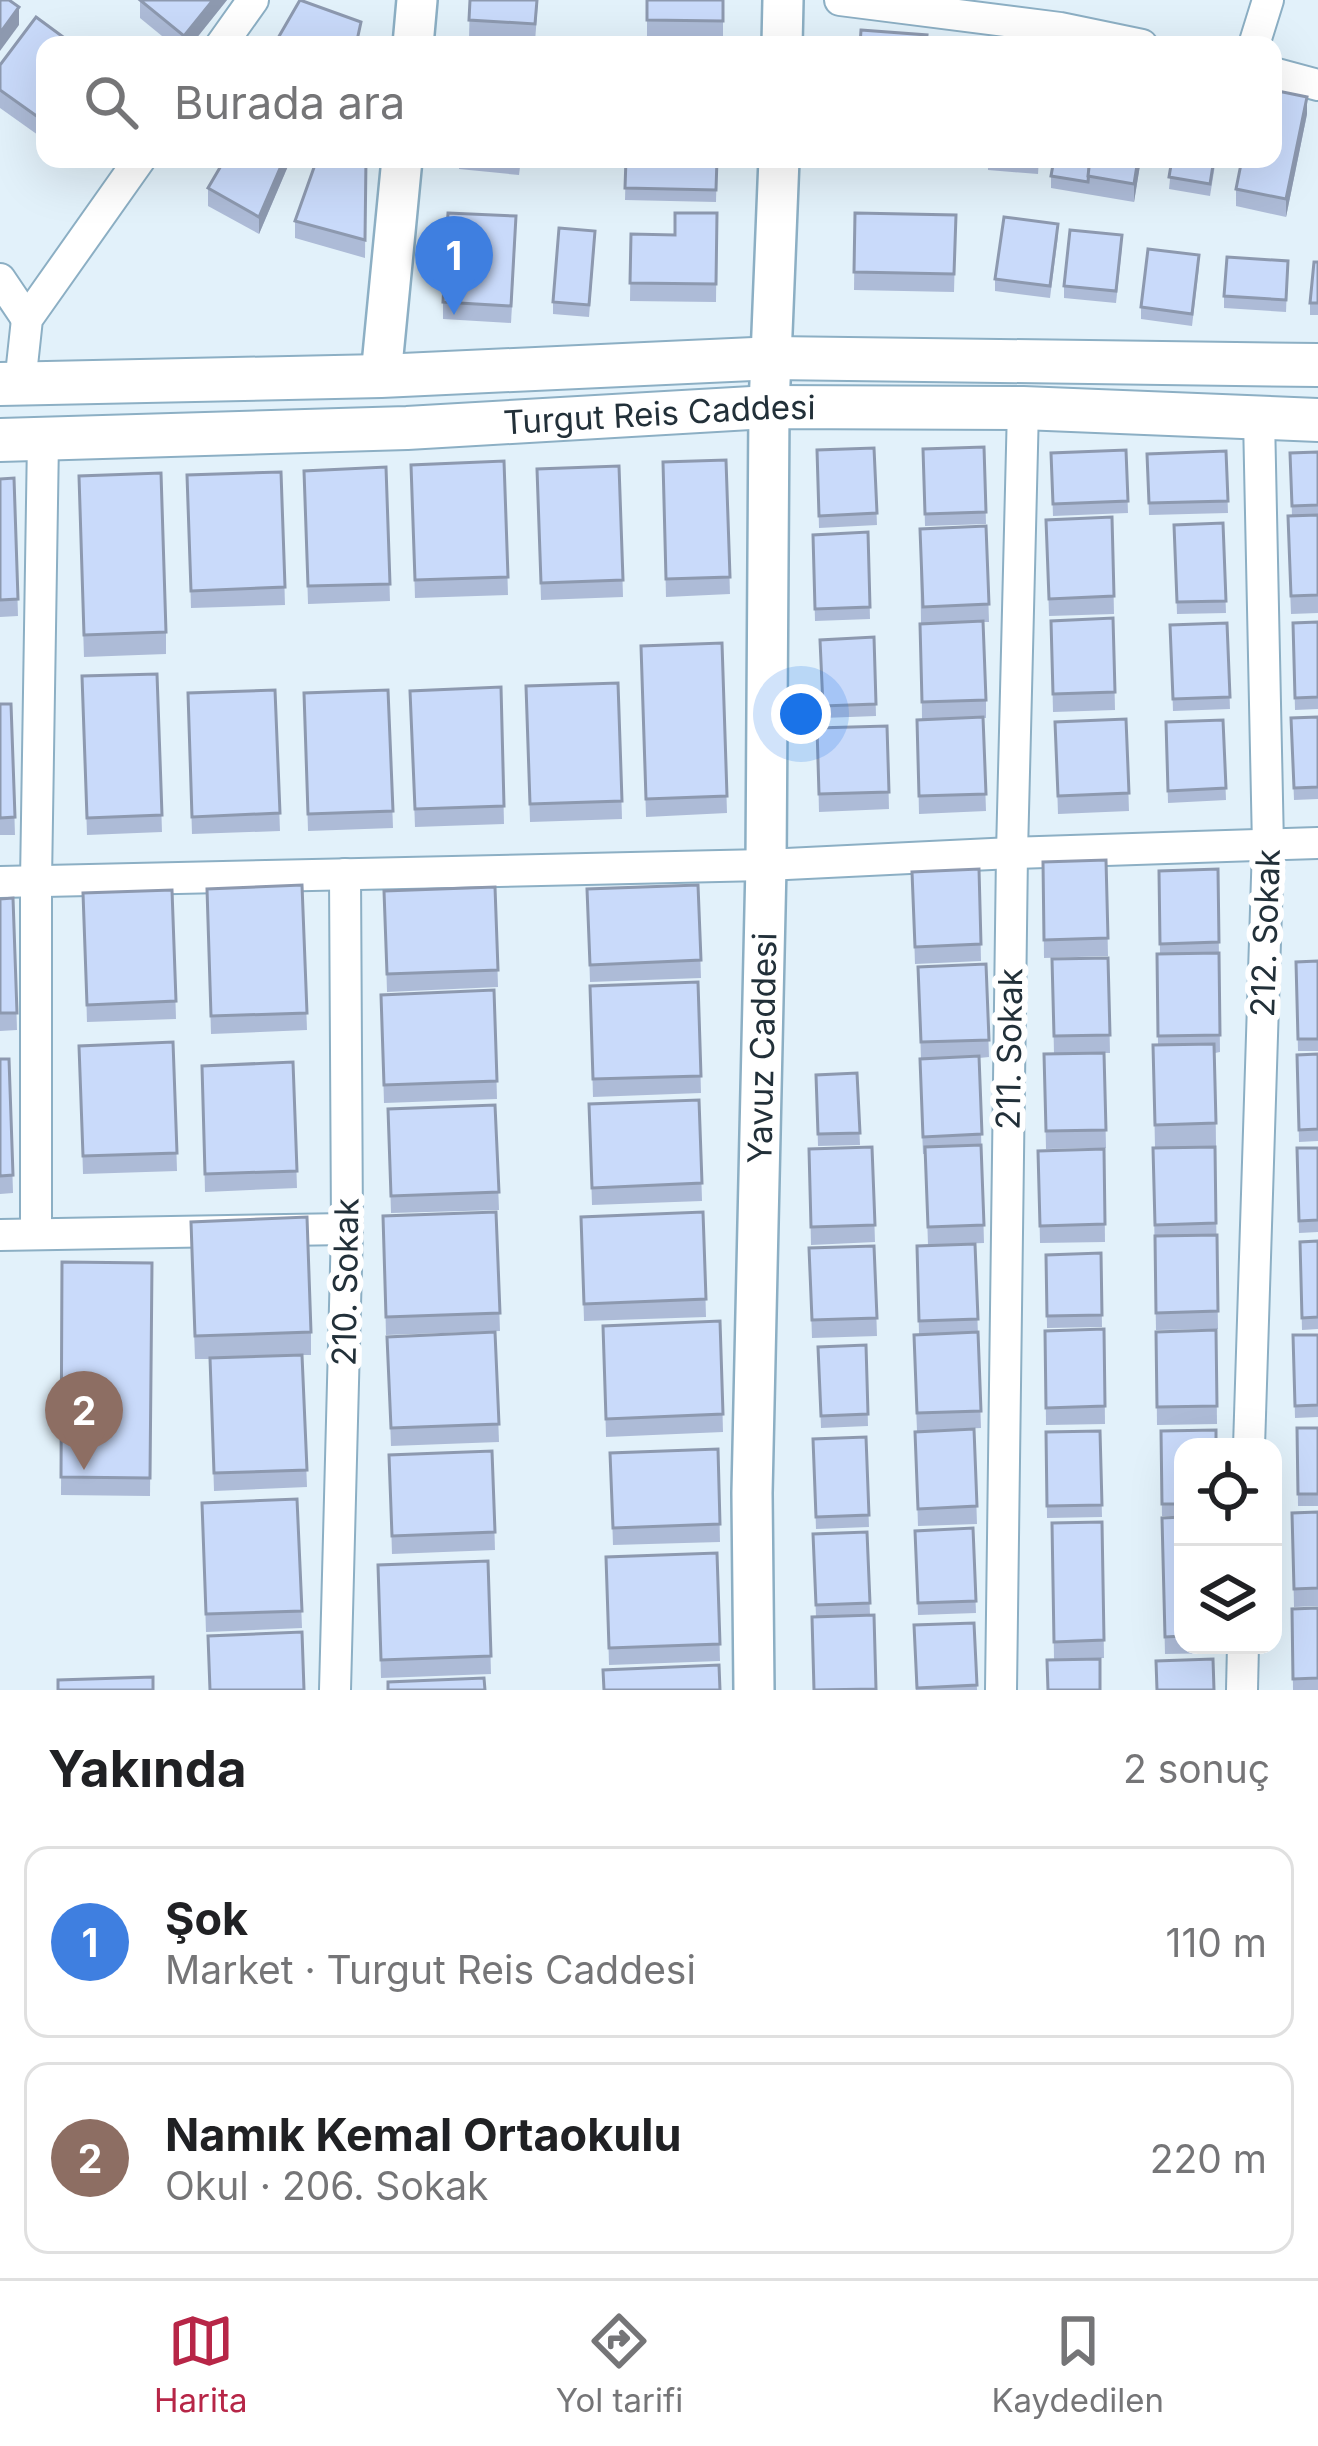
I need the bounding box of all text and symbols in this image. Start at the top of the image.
search box [36,36,1282,168]
icon: search [78,69,144,135]
text: Burada ara [174,75,405,130]
pin: 1 [415,216,493,315]
street label: Turgut Reis Caddesi [502,387,816,442]
your location [771,684,831,744]
street label: 212. Sokak [1242,848,1288,1018]
street label: Yavuz Caddesi [739,932,784,1164]
street label: 211. Sokak [988,968,1030,1130]
street label: 210. Sokak [324,1198,366,1366]
pin: 2 [45,1371,123,1470]
map controls [1174,1438,1282,1654]
button: locate [1174,1438,1282,1546]
button: layers [1174,1546,1282,1654]
text: Yakında [48,1738,247,1799]
text: 2 sonuç [1123,1745,1270,1792]
text: Şok [165,1891,248,1946]
text: 1 [82,1919,98,1966]
text: 110 m [1166,1919,1267,1966]
text: Market · Turgut Reis Caddesi [165,1946,696,1993]
text: Namık Kemal Ortaokulu [165,2107,682,2162]
text: 2 [78,2135,102,2182]
text: 220 m [1150,2135,1267,2182]
text: Okul · 206. Sokak [165,2162,488,2209]
tab: Harita [154,2308,248,2420]
tab: Yol tarifi [556,2308,683,2420]
tab: Kaydedilen [991,2308,1164,2420]

